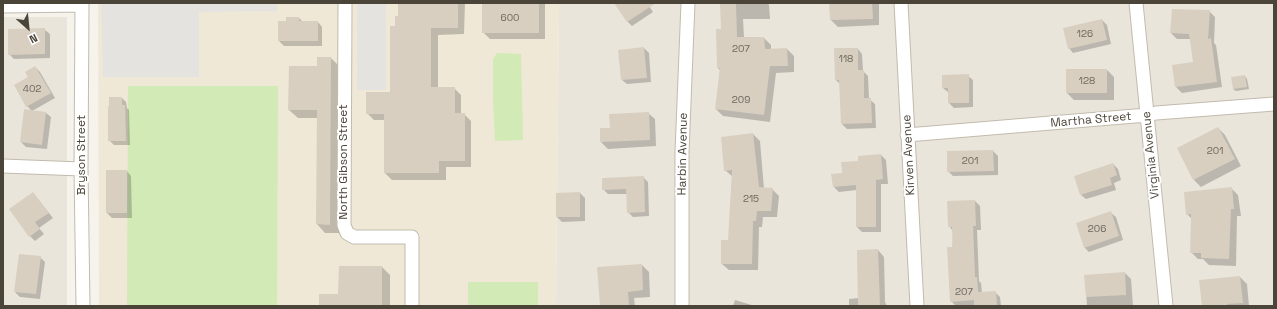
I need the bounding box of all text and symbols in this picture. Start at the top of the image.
north arrow [8,8,48,48]
house number: 600 [501,12,519,24]
house number: 126 [1077,28,1093,40]
text: N [27,31,40,47]
house number: 207 [732,43,750,55]
house number: 118 [839,53,853,65]
house number: 128 [1079,75,1095,87]
house number: 402 [23,83,41,95]
house number: 209 [732,94,750,106]
street label: North Gibson Street [337,104,351,220]
street label: Martha Street [1050,109,1132,131]
street label: Virginia Avenue [1139,110,1163,200]
street label: Harbin Avenue [675,112,691,196]
street label: Kirven Avenue [900,114,918,196]
street label: Bryson Street [75,115,89,195]
house number: 201 [1207,145,1223,157]
house number: 201 [962,155,978,167]
house number: 215 [743,193,759,205]
house number: 206 [1088,223,1106,235]
house number: 207 [955,286,973,298]

